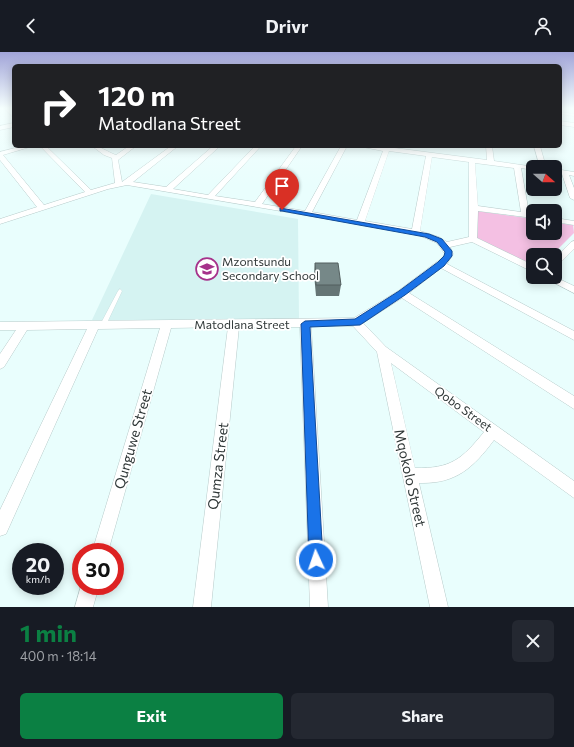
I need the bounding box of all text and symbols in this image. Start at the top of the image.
icon: back [20,15,42,37]
text: Drivr [266,15,308,37]
icon: person [532,15,554,37]
text: 120 m [98,78,175,112]
icon: right [32,80,84,132]
text: Matodlana Street [98,112,241,134]
north arrow [526,160,562,196]
map controls [526,160,562,284]
pin [265,169,299,210]
icon: arrive [271,175,293,197]
button: sound [526,204,562,240]
button: search [526,248,562,284]
place label: Mzontsundu Secondary School [222,254,319,282]
school or university icon: Mzontsundu Secondary School [194,256,220,282]
street label: Matodlana Street [194,317,290,331]
street label: Qobo Street [432,383,495,434]
street label: Qunguwe Street [110,387,155,491]
street label: Qumza Street [204,421,231,511]
street label: Mqokolo Street [391,427,430,529]
position arrow [295,539,337,581]
speed limit sign: 30 [72,543,124,595]
text: 20 [26,552,50,576]
text: km/h [26,573,50,585]
text: 1 min [20,618,77,647]
button: close [512,620,554,662]
text: 400 m · 18:14 [20,648,97,664]
button: Exit [20,693,283,739]
button: Share [291,693,554,739]

